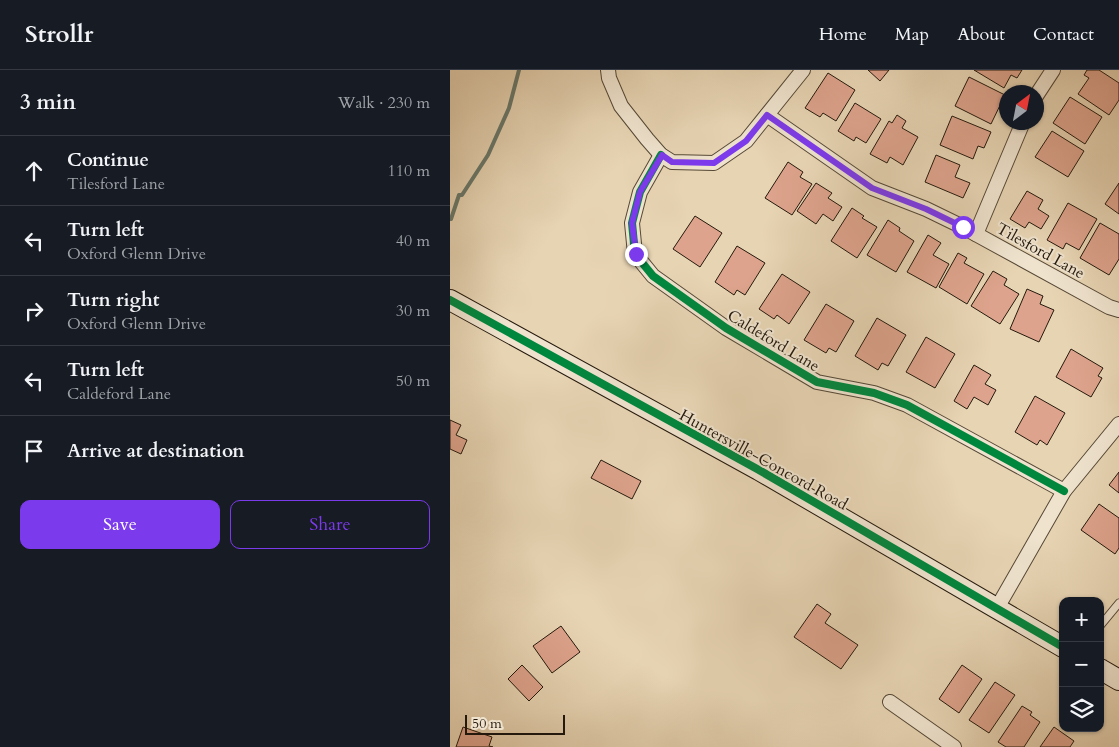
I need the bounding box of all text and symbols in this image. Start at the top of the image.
text: Strollr [25,18,93,51]
text: Home [819,22,867,47]
text: Map [895,22,929,47]
text: About [957,22,1005,47]
text: Contact [1033,22,1094,47]
north arrow [999,85,1044,130]
text: 3 min [20,88,76,117]
text: Walk · 230 m [338,92,430,114]
text: Continue [67,147,149,173]
icon: ahead [20,157,48,185]
text: 110 m [388,160,430,182]
text: Tilesford Lane [67,173,165,195]
route start [952,216,975,239]
text: Turn left [67,217,144,243]
street label: Tilesford Lane [992,217,1089,284]
icon: left [20,227,48,255]
text: 40 m [396,230,430,252]
text: Oxford Glenn Drive [67,243,206,265]
route end [625,243,648,266]
text: Turn right [67,287,159,313]
icon: right [20,297,48,325]
text: 30 m [396,300,430,322]
street label: Caldeford Lane [723,305,824,377]
text: Oxford Glenn Drive [67,313,206,335]
text: Turn left [67,357,144,383]
icon: left [20,367,48,395]
text: 50 m [396,370,430,392]
text: Caldeford Lane [67,383,171,405]
street label: Huntersville-Concord Road [675,404,852,516]
icon: arrive [20,437,48,465]
text: Arrive at destination [67,438,244,464]
button: Save [20,500,220,549]
button: Share [230,500,430,549]
map controls [1059,597,1104,732]
button: + [1059,597,1104,642]
button: − [1059,642,1104,687]
button: layers [1059,687,1104,732]
scale bar [465,712,565,735]
text: 50 m [472,714,502,733]

